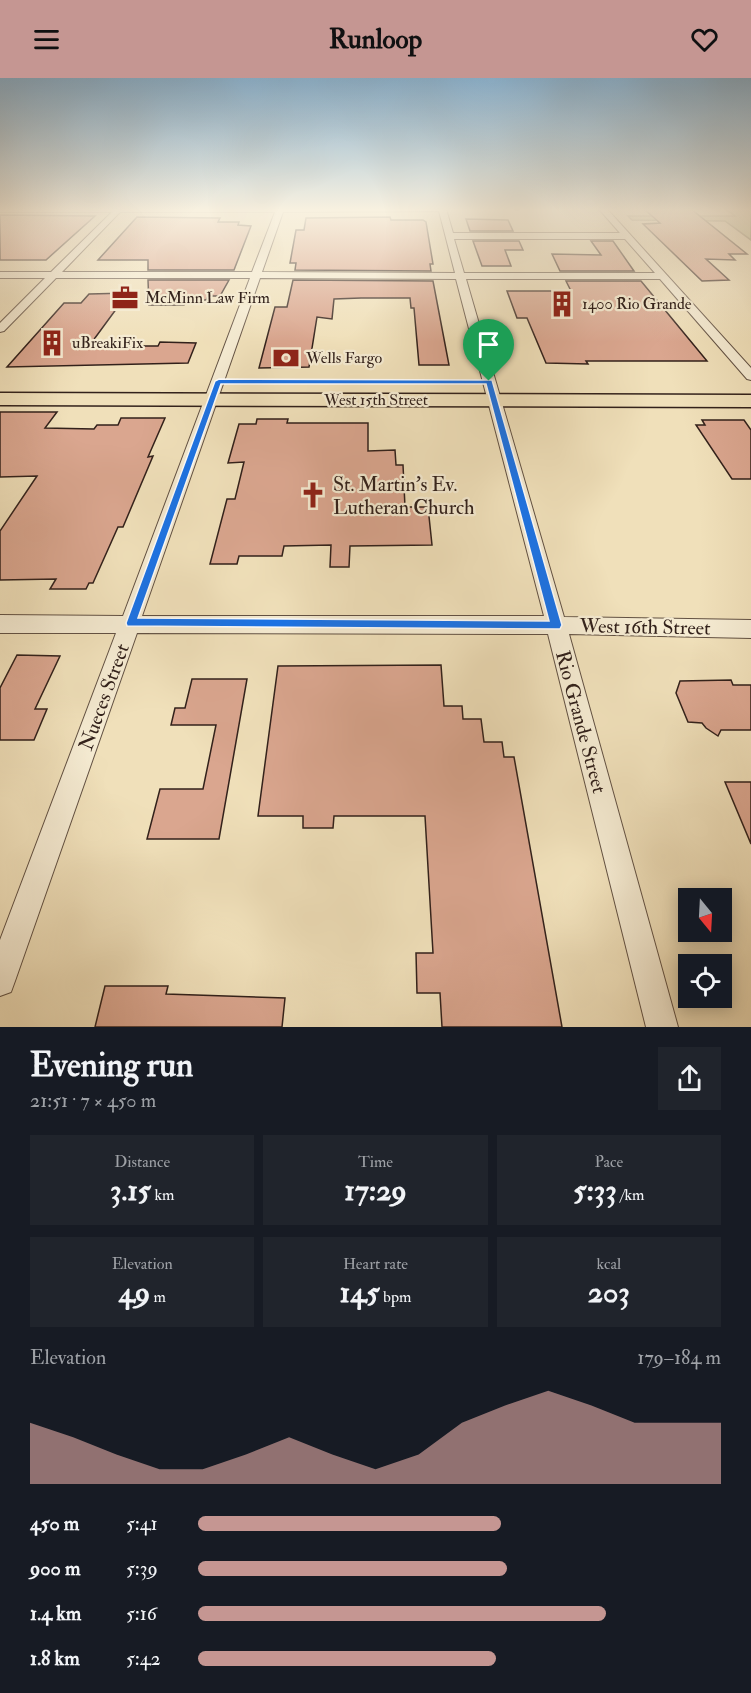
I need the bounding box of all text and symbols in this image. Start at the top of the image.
icon: menu [30,23,63,56]
text: Runloop [329,23,422,56]
icon: heart [688,23,721,56]
office icon: McMinn Law Firm [110,283,140,313]
place label: McMinn Law Firm [145,288,271,308]
building icon: 1400 Rio Grande [547,289,577,319]
place label: 1400 Rio Grande [582,294,692,314]
pin [463,319,514,381]
building icon: uBreakiFix [37,328,67,358]
icon: arrive [472,328,505,361]
place label: uBreakiFix [72,333,143,353]
bank icon: Wells Fargo [271,343,301,373]
place label: Wells Fargo [305,348,383,368]
street label: West 15th Street [323,390,428,410]
place label: St. Martin's Ev. Lutheran Church [333,472,475,520]
church icon: St. Martin's Ev. Lutheran Church [298,480,328,510]
street label: West 16th Street [578,613,711,641]
street label: Nueces Street [73,640,135,754]
street label: Rio Grande Street [550,648,612,797]
north arrow [678,888,732,942]
map controls [678,888,732,1008]
button: locate [678,954,732,1008]
text: Evening run [30,1045,193,1086]
button: share [658,1047,721,1110]
text: 21:51 · 7 × 450 m [30,1088,156,1113]
text: Distance [114,1152,170,1172]
text: Time [358,1152,393,1172]
text: Pace [594,1152,623,1172]
text: 3.15 [110,1172,151,1209]
text: 17:29 [344,1172,407,1209]
text: 5:33 [573,1172,617,1209]
text: km [151,1185,174,1205]
text: /km [617,1185,644,1205]
text: Elevation [112,1254,173,1274]
text: Heart rate [343,1254,408,1274]
text: kcal [597,1254,621,1274]
text: 49 [119,1274,150,1311]
text: 145 [340,1274,380,1311]
text: 203 [588,1274,630,1311]
text: m [150,1287,166,1307]
text: bpm [380,1287,411,1307]
text: Elevation [30,1345,106,1370]
text: 179–184 m [637,1345,721,1370]
text: 450 m [30,1511,79,1536]
text: 5:41 [126,1511,158,1536]
text: 900 m [30,1556,80,1581]
text: 5:39 [126,1556,158,1581]
text: 1.4 km [30,1601,81,1626]
text: 5:16 [126,1601,157,1626]
text: 1.8 km [30,1646,80,1671]
text: 5:42 [126,1646,161,1671]

